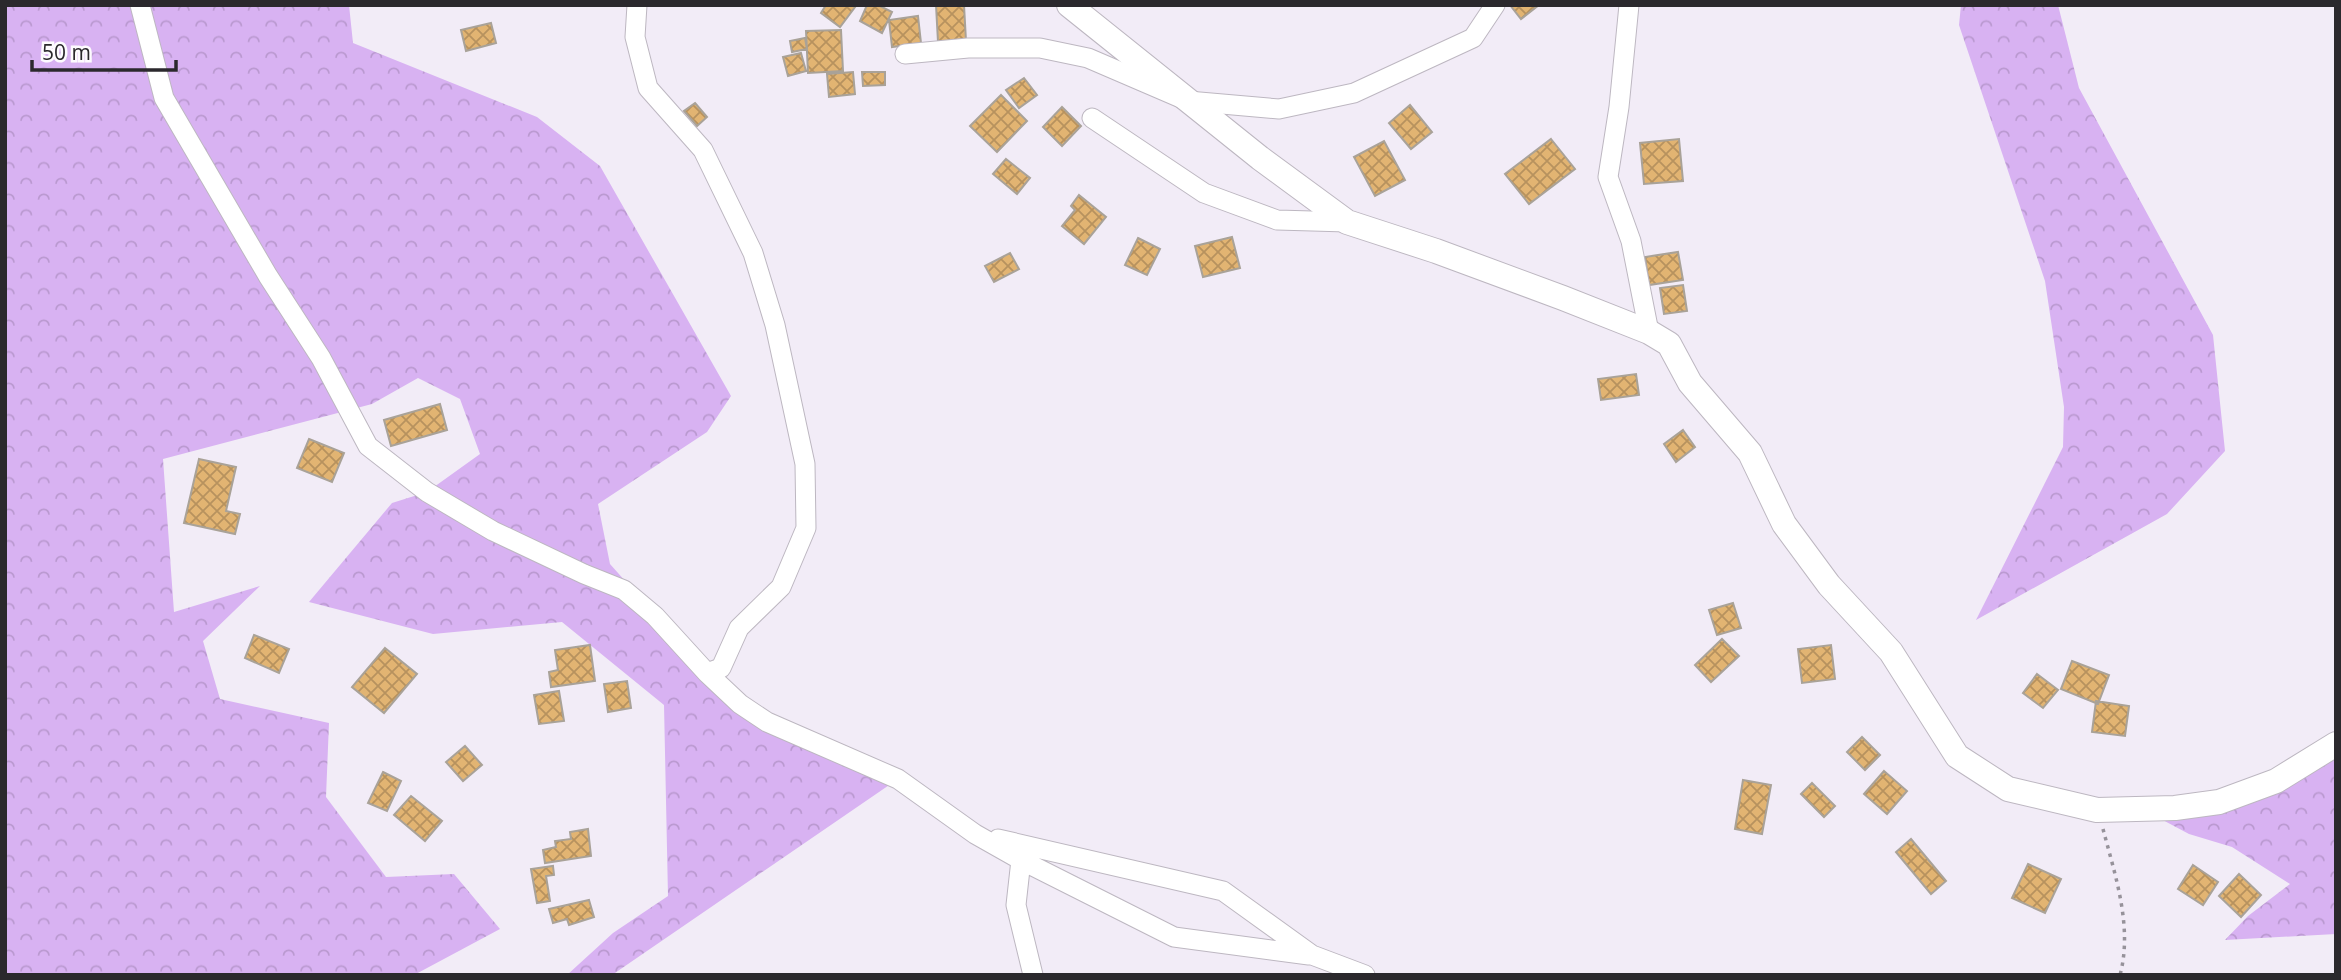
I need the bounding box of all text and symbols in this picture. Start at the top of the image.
scale bar [32,28,175,72]
text: 50 m [42,38,91,66]

